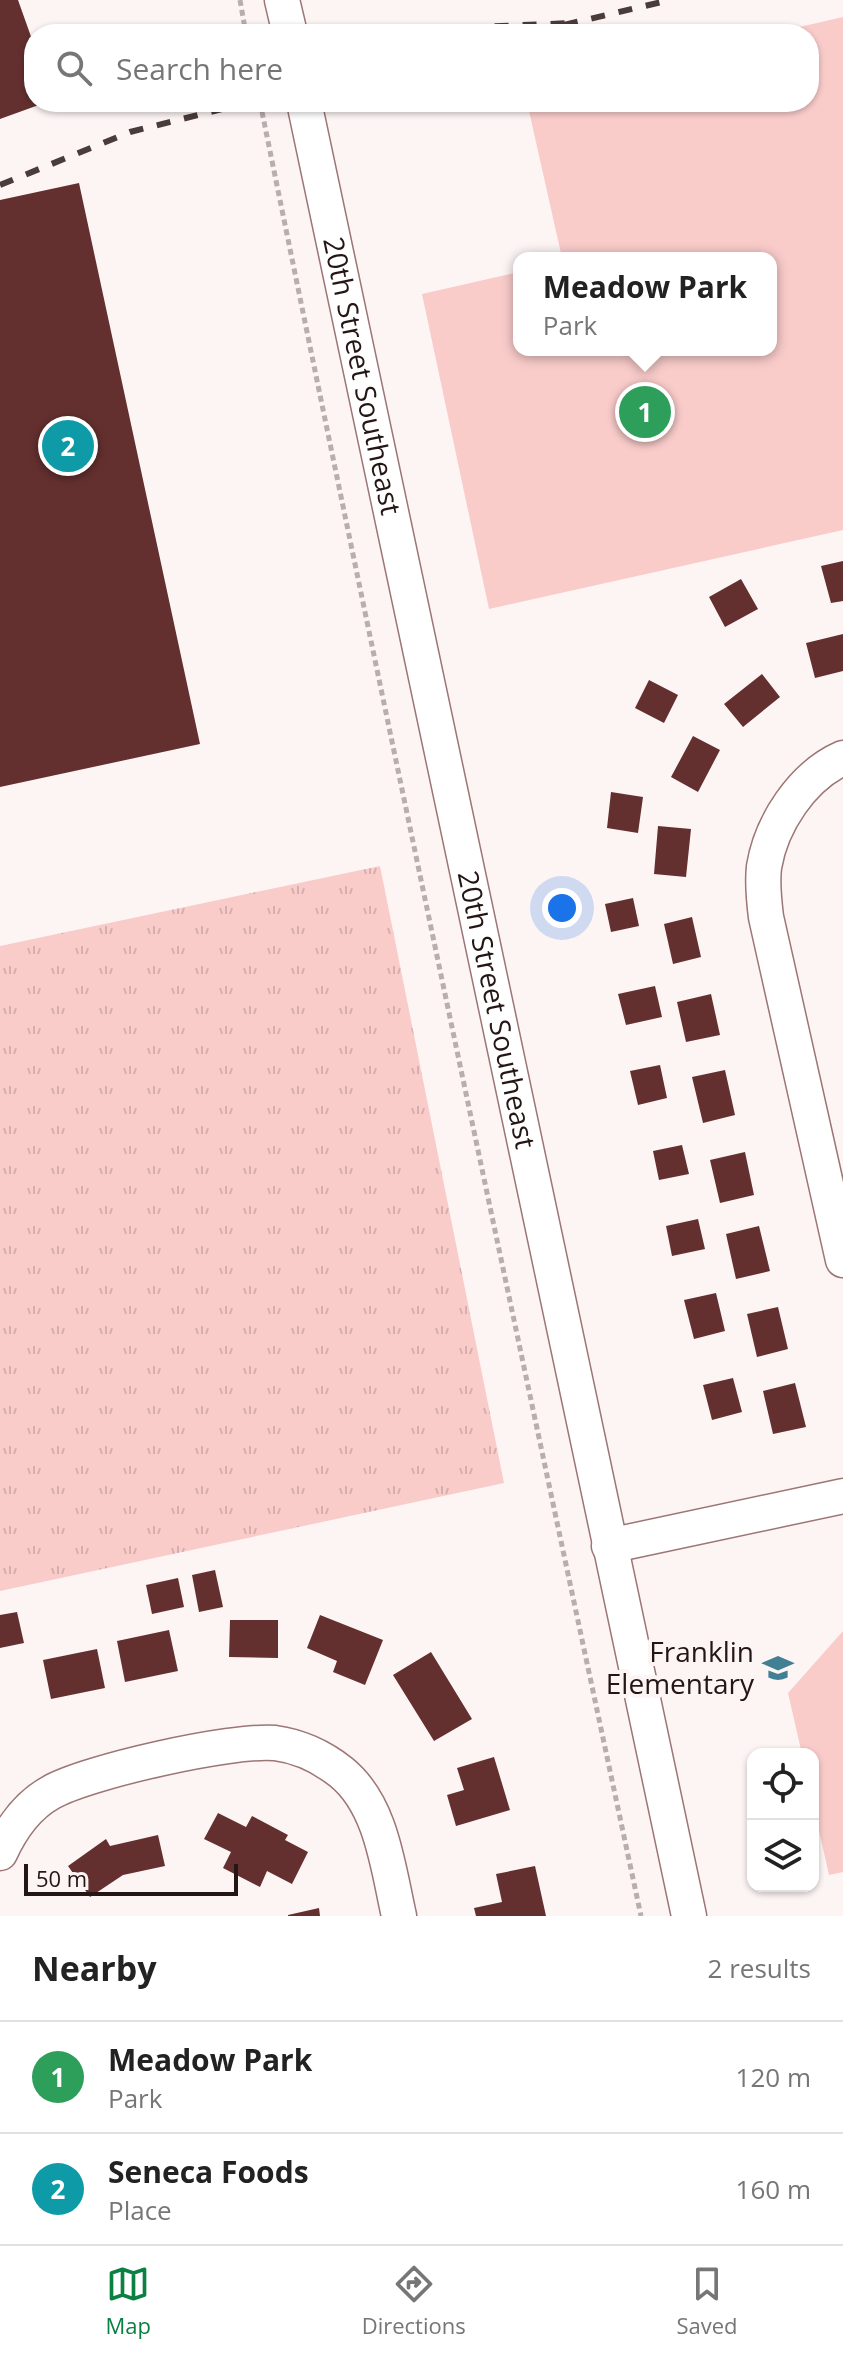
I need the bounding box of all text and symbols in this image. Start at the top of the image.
search box [24,24,819,112]
icon: search [52,46,96,90]
text: Search here [116,48,283,89]
street label: 20th Street Southeast [315,233,411,518]
popup [513,252,777,356]
text: Meadow Park [543,266,747,307]
text: Park [543,307,597,343]
pin: 1 [619,382,671,442]
pin: 2 [42,416,94,476]
street label: 20th Street Southeast [450,867,546,1152]
your location [542,888,582,928]
place label: Franklin Elementary [606,1632,755,1702]
school or university icon: Franklin Elementary [761,1651,795,1685]
map controls [747,1748,819,1892]
button: locate [747,1748,819,1820]
button: layers [747,1820,819,1892]
scale bar [24,1860,238,1896]
text: 50 m [36,1863,87,1893]
text: Nearby [32,1945,157,1991]
text: 2 results [708,1950,811,1986]
text: Meadow Park [108,2039,312,2080]
text: 1 [51,2059,65,2095]
text: 120 m [736,2059,811,2095]
text: Park [108,2080,162,2116]
text: Seneca Foods [108,2151,309,2192]
text: 2 [51,2171,65,2207]
text: 160 m [736,2171,811,2207]
text: Place [108,2192,172,2228]
tab: Map [105,2262,151,2340]
tab: Directions [362,2262,466,2340]
tab: Saved [676,2262,738,2340]

